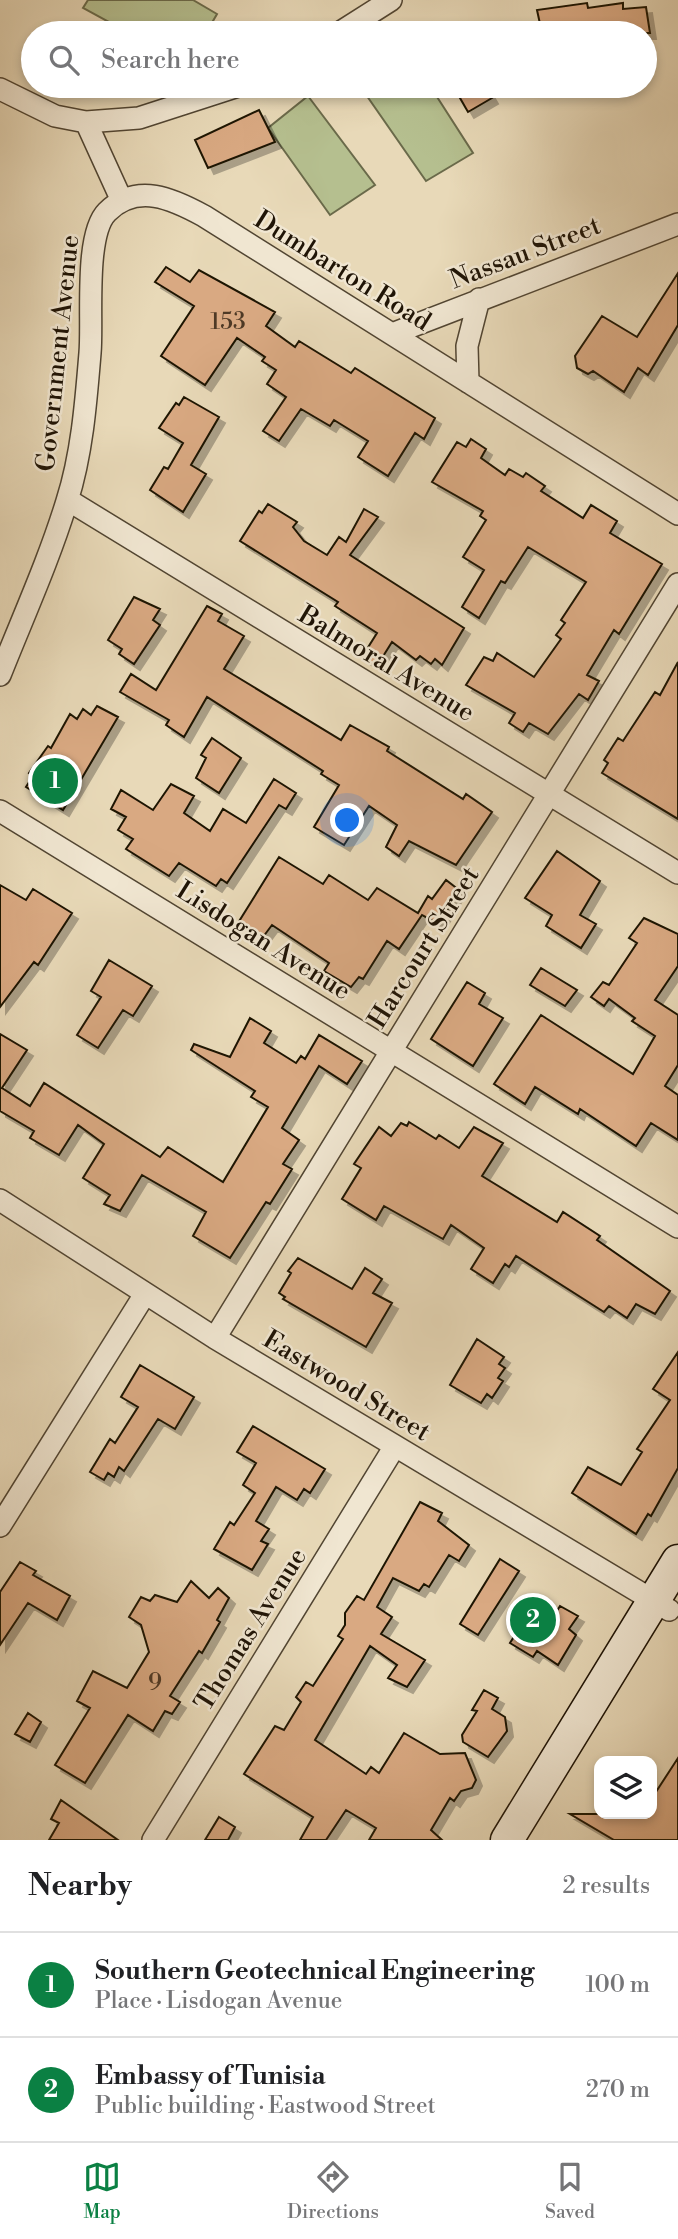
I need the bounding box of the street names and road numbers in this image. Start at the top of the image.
street label: Dumbarton Road [248,204,437,338]
street label: Nassau Street [445,210,605,296]
street label: Government Avenue [30,233,86,473]
street label: Balmoral Avenue [292,598,480,729]
street label: Harcourt Street [361,861,486,1034]
street label: Lisdogan Avenue [170,874,357,1007]
street label: Eastwood Street [257,1323,436,1448]
street label: Thomas Avenue [188,1542,314,1717]

